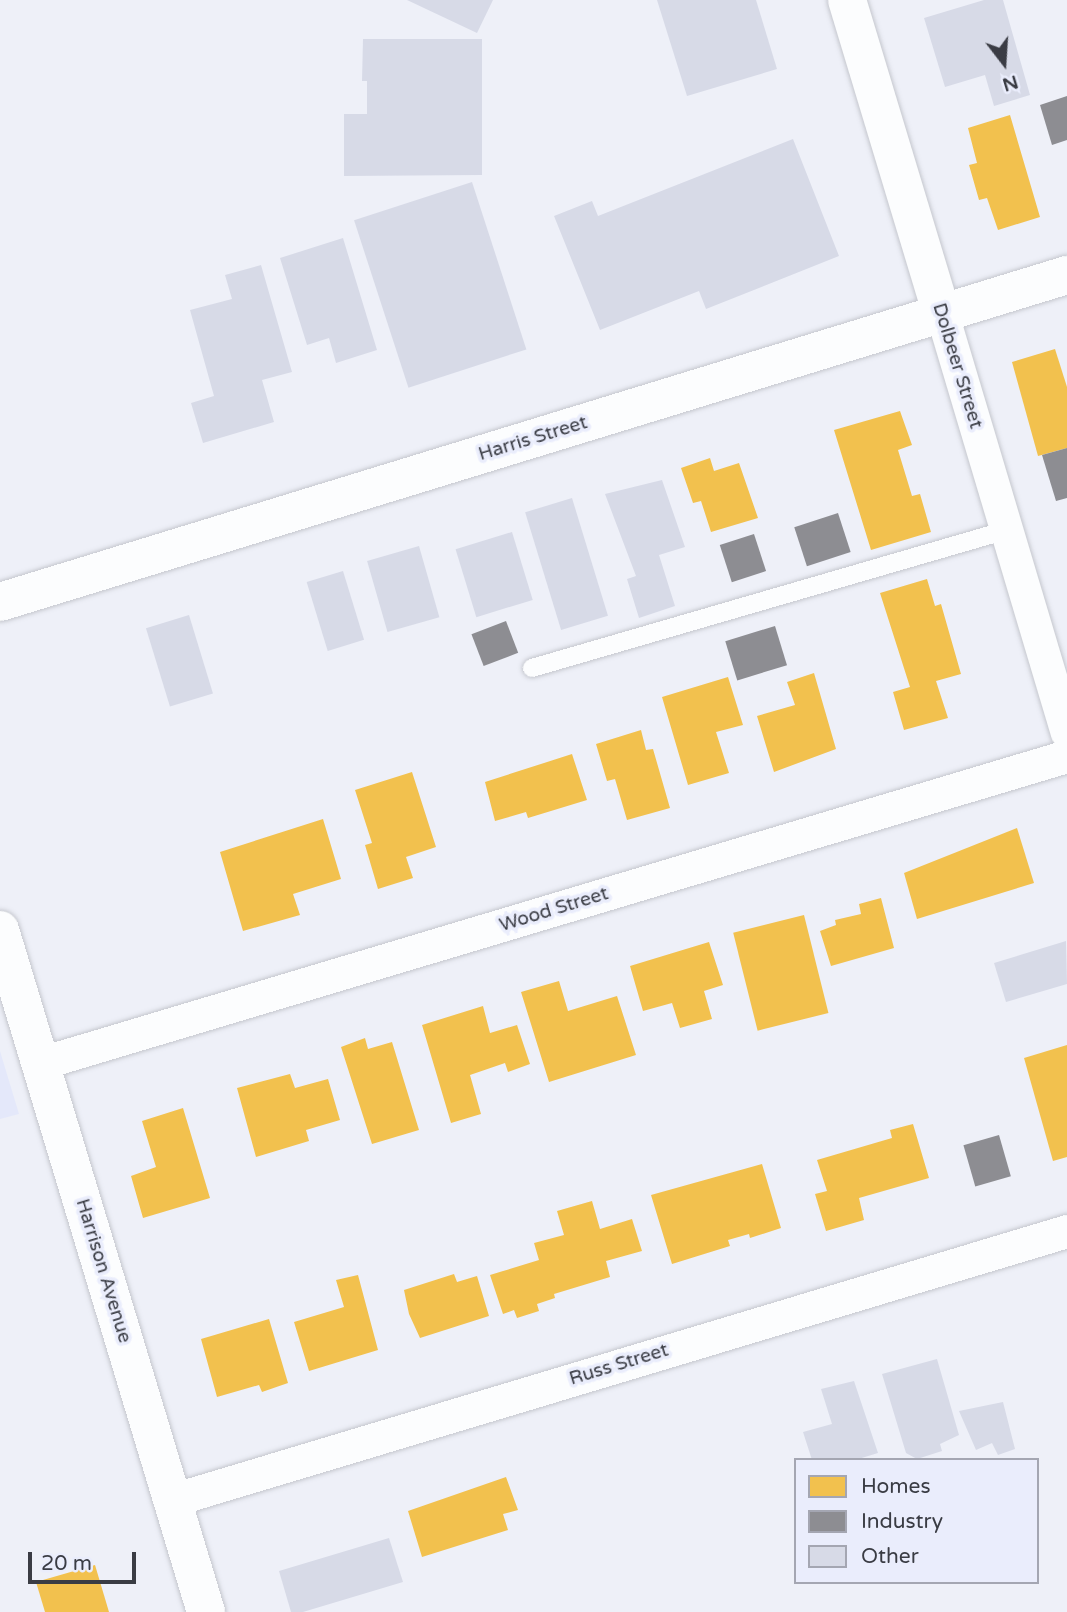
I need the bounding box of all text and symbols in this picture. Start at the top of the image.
north arrow [969,28,1039,98]
text: N [1000,70,1021,96]
street label: Dolbeer Street [927,300,987,432]
street label: Harris Street [476,412,590,466]
street label: Wood Street [497,883,611,937]
street label: Harrison Avenue [70,1196,136,1346]
street label: Russ Street [567,1339,671,1391]
legend [794,1458,1039,1584]
text: Homes [861,1474,931,1499]
text: Industry [861,1509,943,1534]
scale bar [32,1538,140,1582]
text: Other [861,1544,919,1569]
text: 20 m [41,1551,92,1576]

